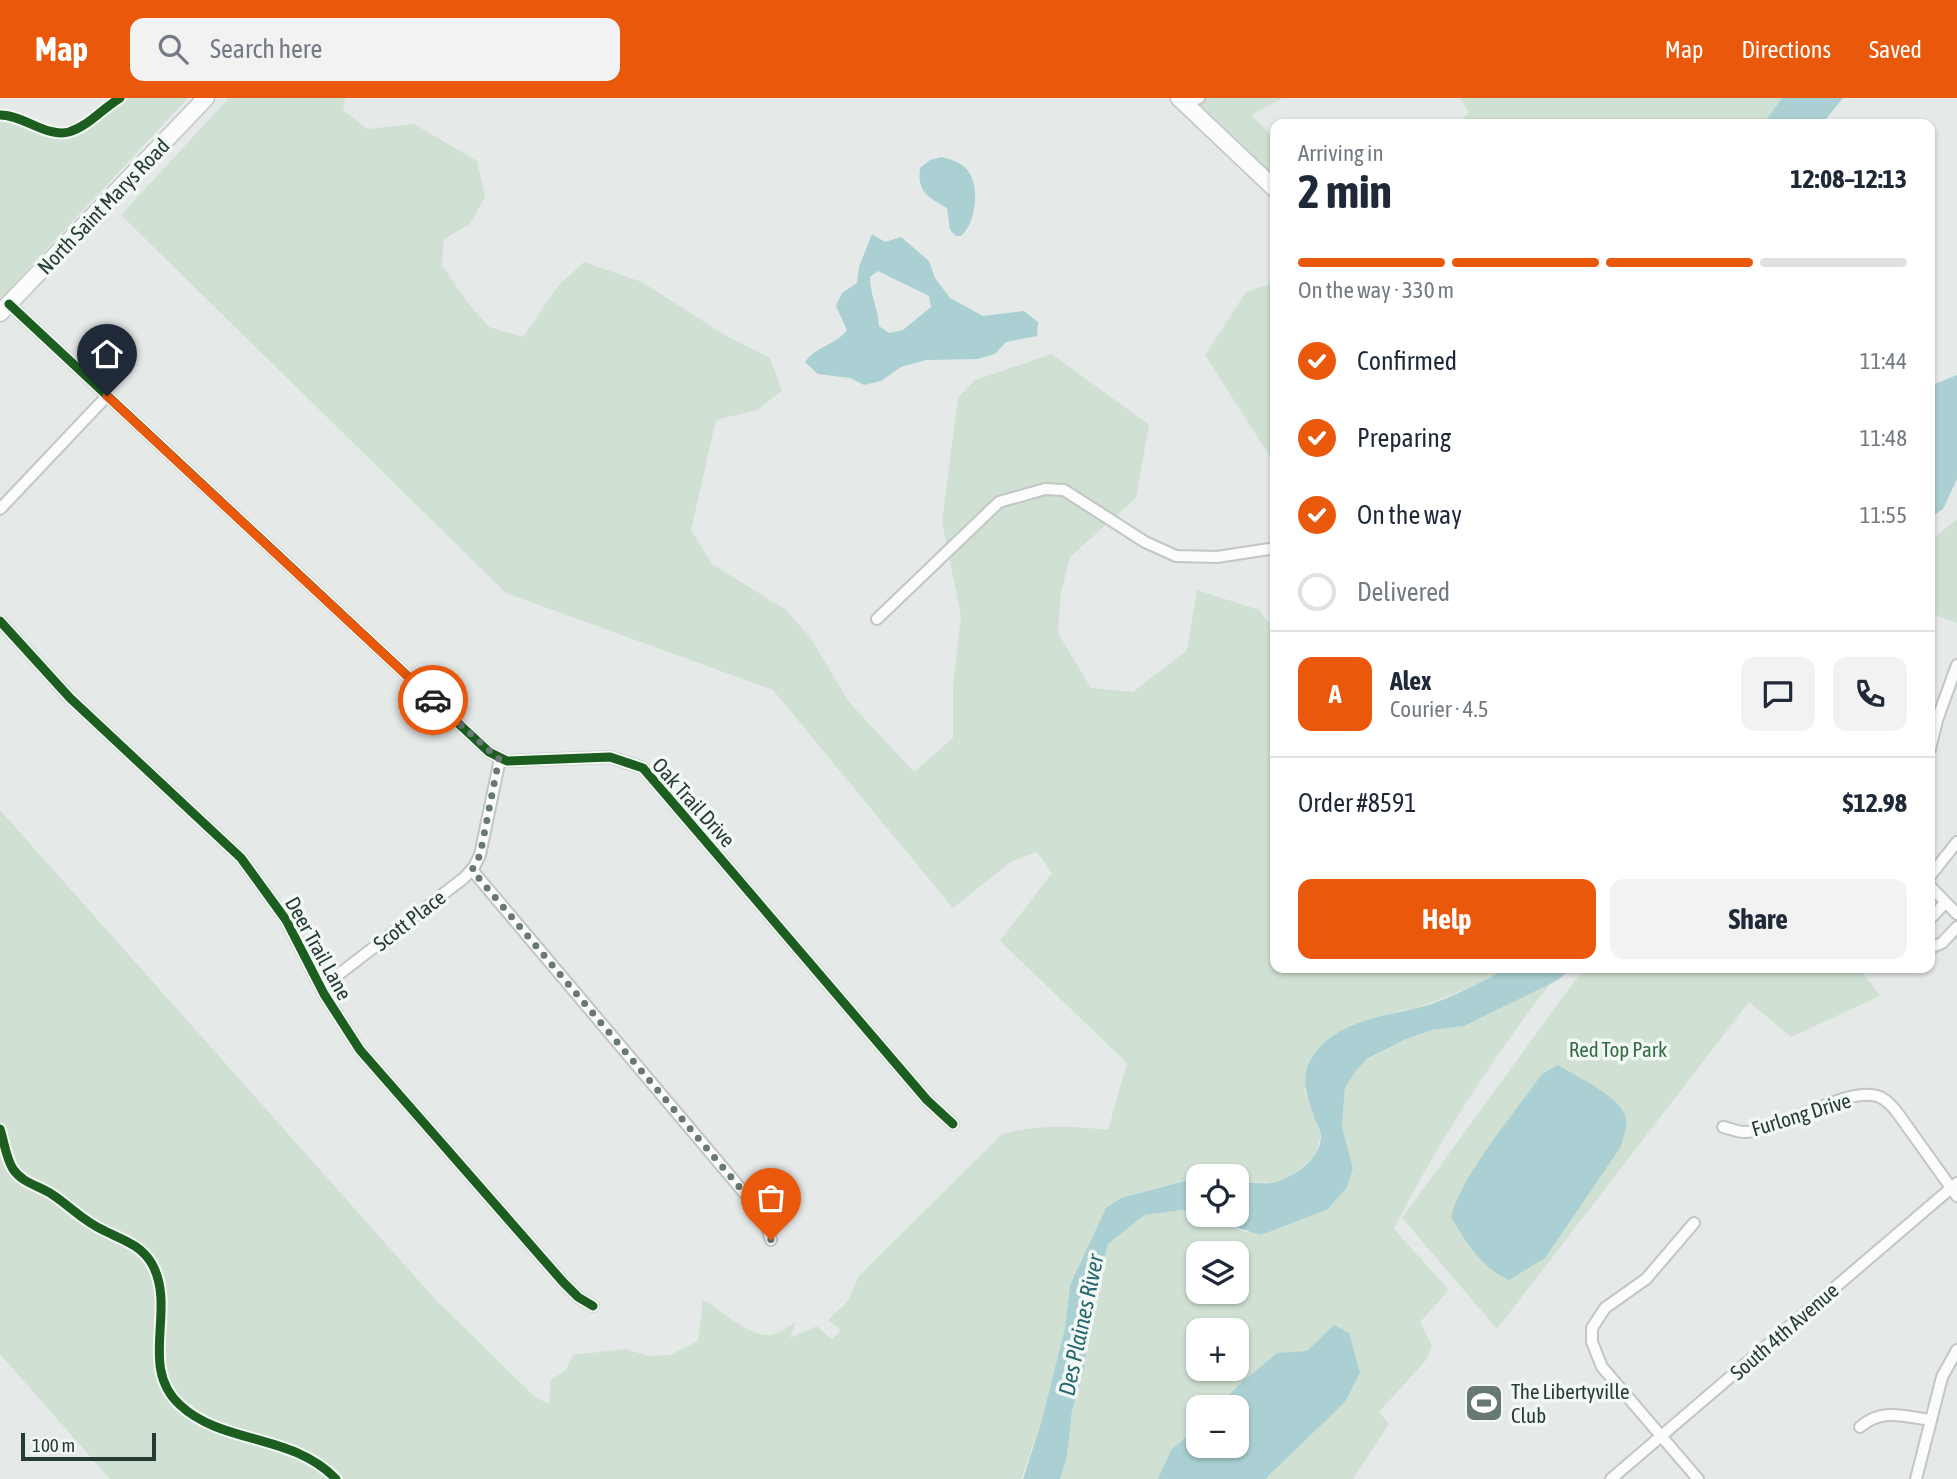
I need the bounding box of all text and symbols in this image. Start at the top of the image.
search box [130,18,620,81]
text: Map [35,30,88,68]
icon: search [154,30,192,68]
text: Search here [210,34,322,64]
text: Map [1665,36,1703,63]
text: Directions [1741,36,1831,63]
text: Saved [1869,36,1922,63]
street label: North Saint Marys Road [32,133,174,279]
text: Arriving in [1298,140,1384,166]
text: 12:08–12:13 [1790,164,1907,194]
text: 2 min [1298,165,1392,218]
text: On the way · 330 m [1298,277,1454,303]
pin [77,324,137,396]
icon: home [88,335,126,373]
icon: check [1298,342,1336,380]
text: Confirmed [1357,346,1457,376]
text: 11:44 [1860,348,1907,374]
icon: check [1298,419,1336,457]
text: Preparing [1357,423,1451,453]
text: 11:48 [1860,425,1907,451]
icon: check [1298,496,1336,534]
text: On the way [1357,500,1462,530]
text: 11:55 [1860,502,1907,528]
text: Delivered [1357,577,1450,607]
button: chat [1741,657,1815,731]
button: phone [1833,657,1907,731]
courier [398,665,468,735]
text: Alex [1390,666,1431,696]
text: A [1329,679,1341,709]
icon: car [414,681,452,719]
text: Courier · 4.5 [1390,696,1489,722]
street label: Oak Trail Drive [648,752,740,852]
text: Order #8591 [1298,788,1417,818]
text: $12.98 [1843,788,1907,818]
button: Help [1298,879,1596,959]
button: Share [1610,879,1907,959]
street label: Scott Place [368,885,450,955]
street label: Deer Trail Lane [281,892,357,1004]
park label: Red Top Park [1569,1037,1667,1061]
street label: Furlong Drive [1748,1088,1854,1140]
map controls [1186,1164,1249,1458]
button: locate [1186,1164,1249,1227]
pin [741,1168,801,1240]
icon: bag [752,1179,790,1217]
button: layers [1186,1241,1249,1304]
water label: Des Plaines River [1053,1251,1109,1398]
street label: South 4th Avenue [1725,1278,1843,1384]
button: + [1186,1318,1249,1381]
place label: The Libertyville Club [1511,1379,1629,1427]
sports icon: The Libertyville Club [1463,1382,1505,1424]
button: − [1186,1395,1249,1458]
scale bar [21,1430,156,1462]
text: 100 m [32,1434,75,1456]

